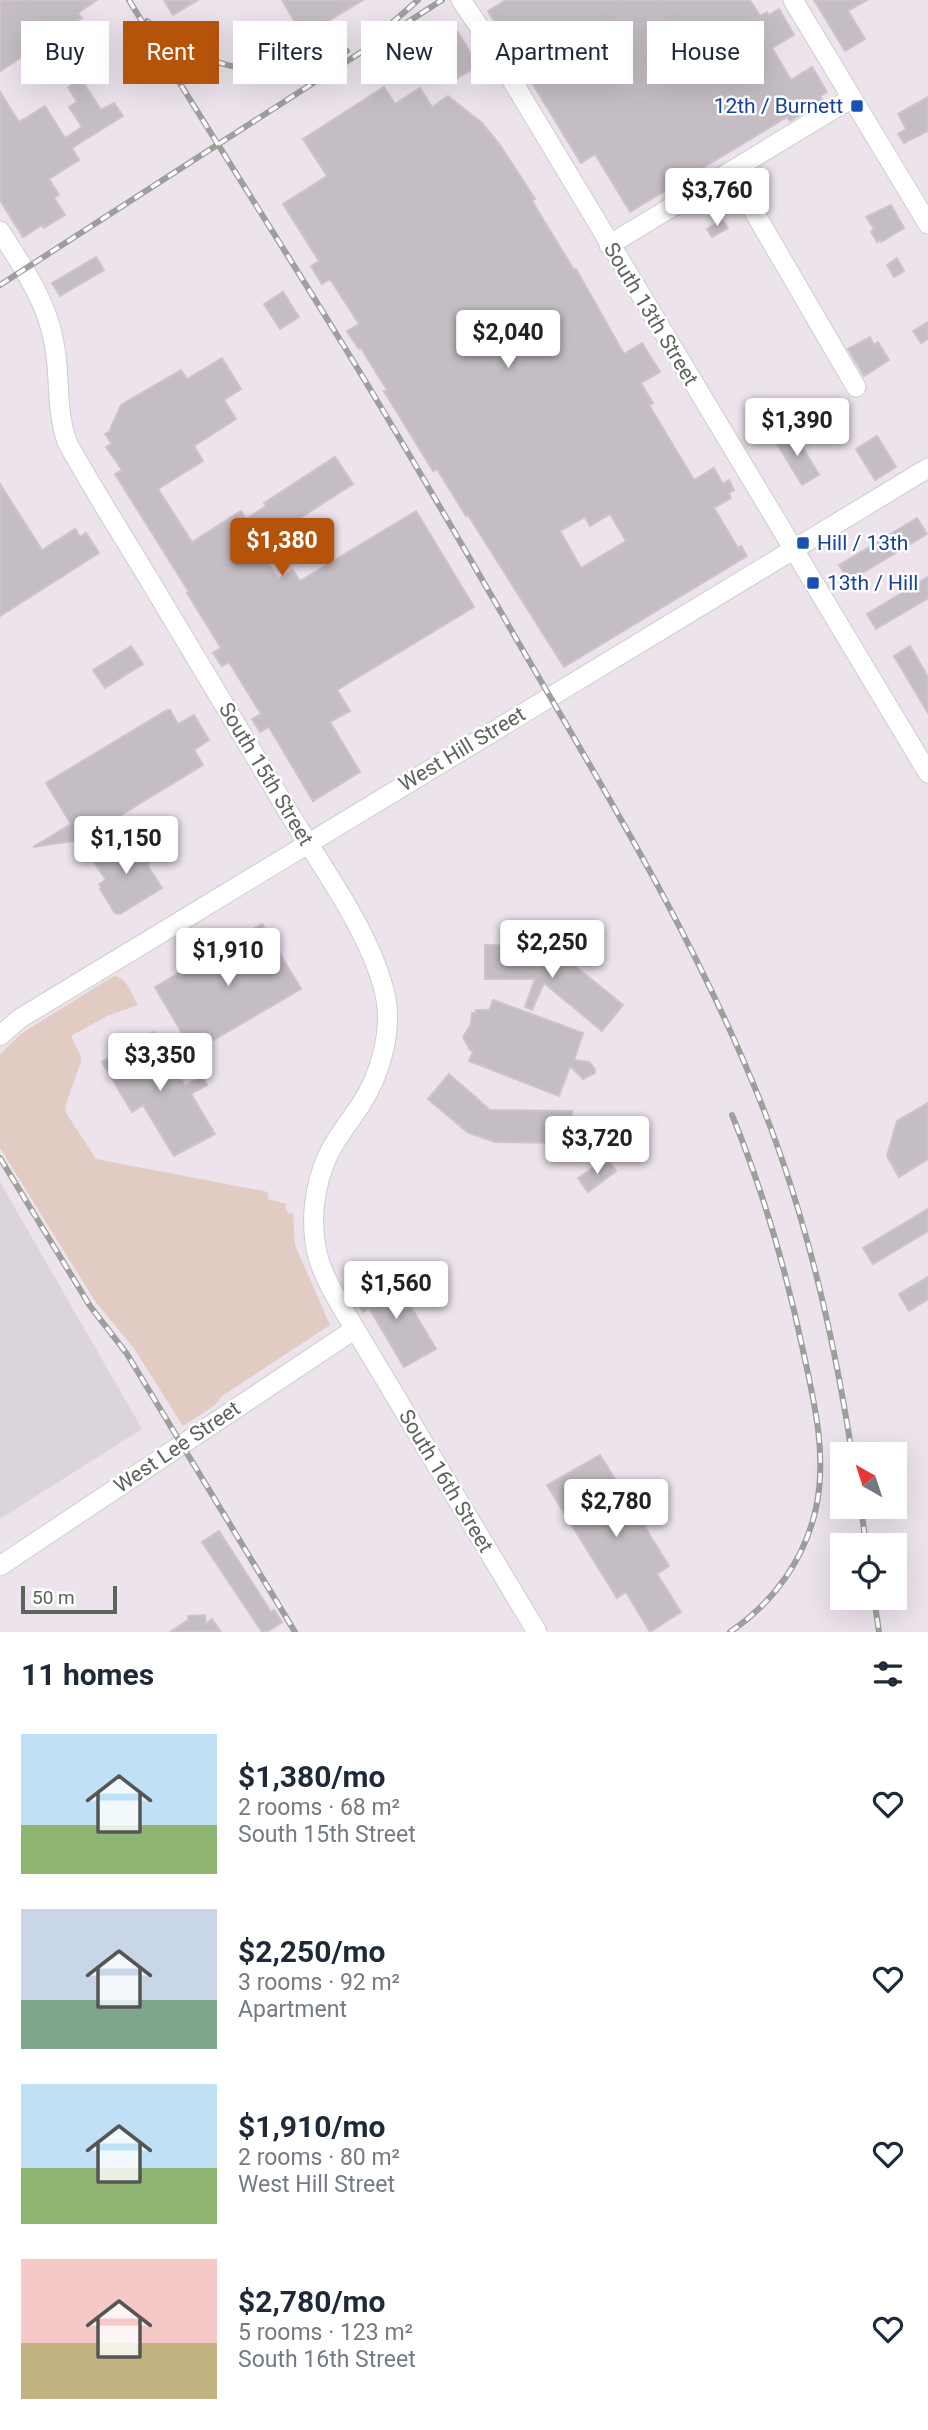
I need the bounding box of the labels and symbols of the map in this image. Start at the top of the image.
place label: 12th / Burnett [714,94,843,118]
marker: 12th / Burnett [849,98,865,114]
pin: $3,760 [660,168,774,228]
street label: South 13th Street [599,238,703,390]
pin: $2,040 [451,310,565,370]
pin: $1,390 [740,398,854,458]
pin: $1,380 [225,518,339,578]
place label: Hill / 13th [817,531,908,555]
marker: Hill / 13th [795,535,811,551]
place label: 13th / Hill [827,571,918,595]
marker: 13th / Hill [805,575,821,591]
street label: South 15th Street [214,698,318,850]
street label: West Hill Street [394,702,530,796]
pin: $1,150 [69,816,183,876]
pin: $2,250 [495,920,609,980]
pin: $1,910 [171,928,285,988]
pin: $3,350 [103,1034,217,1093]
pin: $3,720 [540,1116,654,1176]
pin: $1,560 [339,1262,453,1321]
street label: West Lee Street [110,1396,245,1498]
street label: South 16th Street [394,1405,498,1557]
north arrow [830,1442,906,1519]
pin: $2,780 [559,1480,673,1539]
scale bar [21,1583,117,1615]

